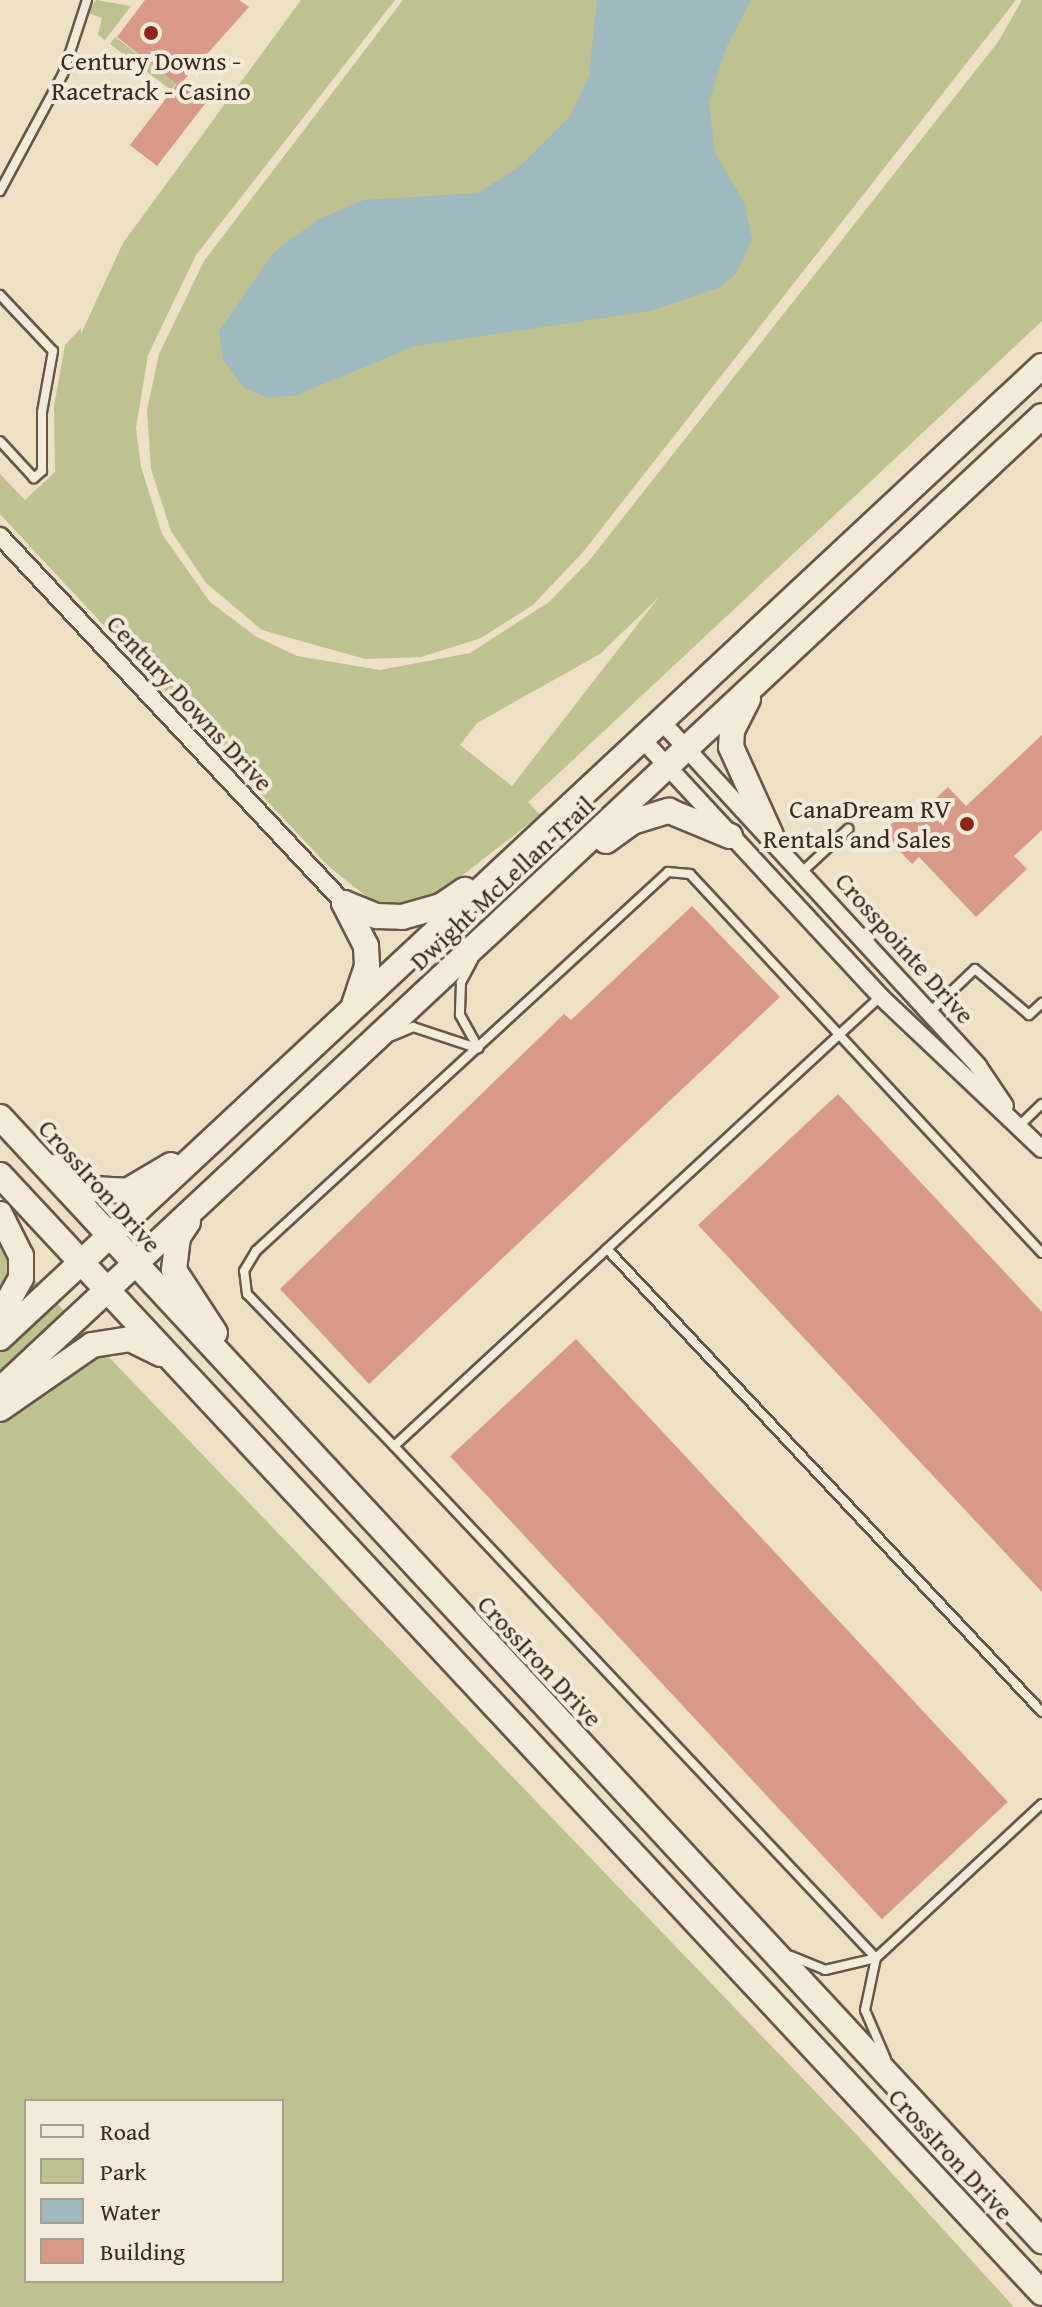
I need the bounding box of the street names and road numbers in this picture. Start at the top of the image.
street label: Century Downs Drive [100,608,280,798]
street label: Dwight McLellan Trail [403,789,601,977]
street label: Crosspointe Drive [829,866,981,1030]
street label: CrossIron Drive [32,1113,168,1259]
street label: CrossIron Drive [471,1589,609,1733]
street label: CrossIron Drive [882,2082,1020,2226]

